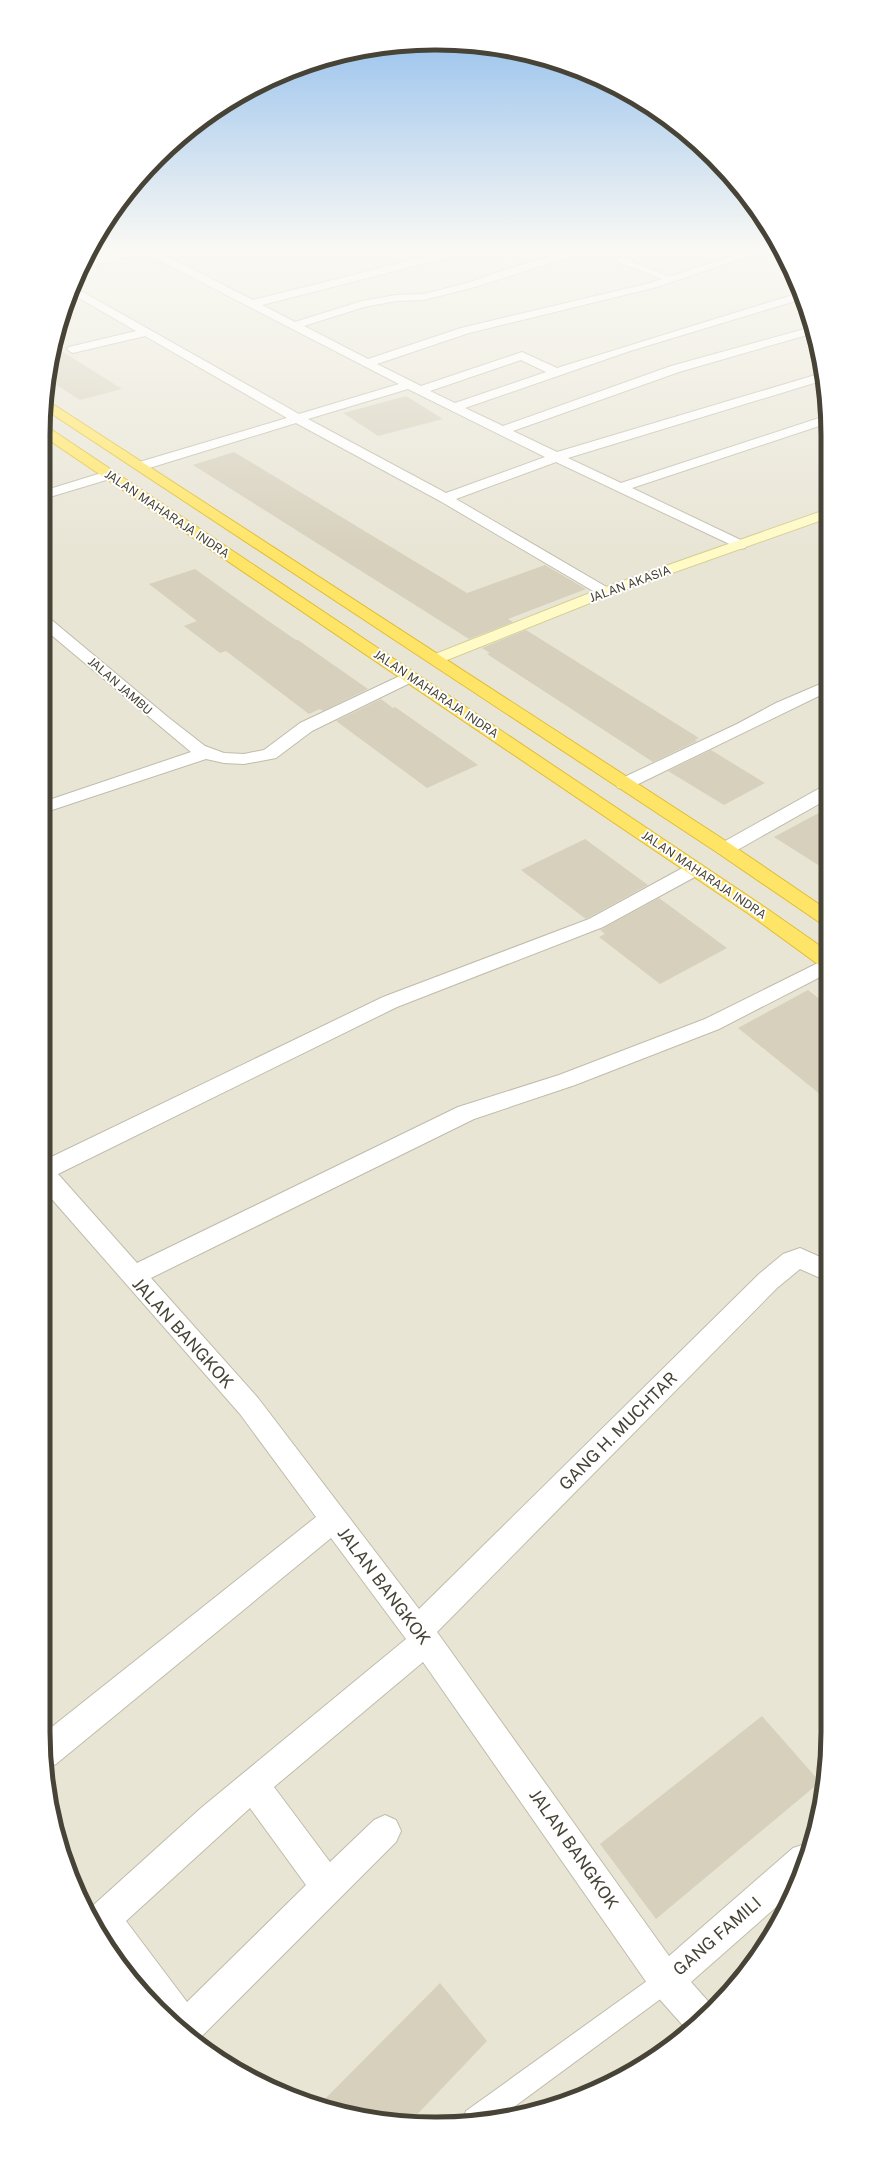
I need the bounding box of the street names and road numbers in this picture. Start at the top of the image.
street label: JALAN MAHARAJA INDRA [102,467,232,561]
street label: JALAN AKASIA [587,563,673,605]
street label: JALAN MAHARAJA INDRA [371,647,501,741]
street label: JALAN JAMBU [85,654,155,718]
street label: JALAN MAHARAJA INDRA [639,828,769,922]
street label: JALAN BANGKOK [128,1274,238,1392]
street label: GANG H. MUCHTAR [555,1368,681,1494]
street label: JALAN BANGKOK [333,1523,435,1649]
street label: JALAN BANGKOK [525,1785,623,1913]
street label: GANG FAMILI [669,1893,765,1979]

